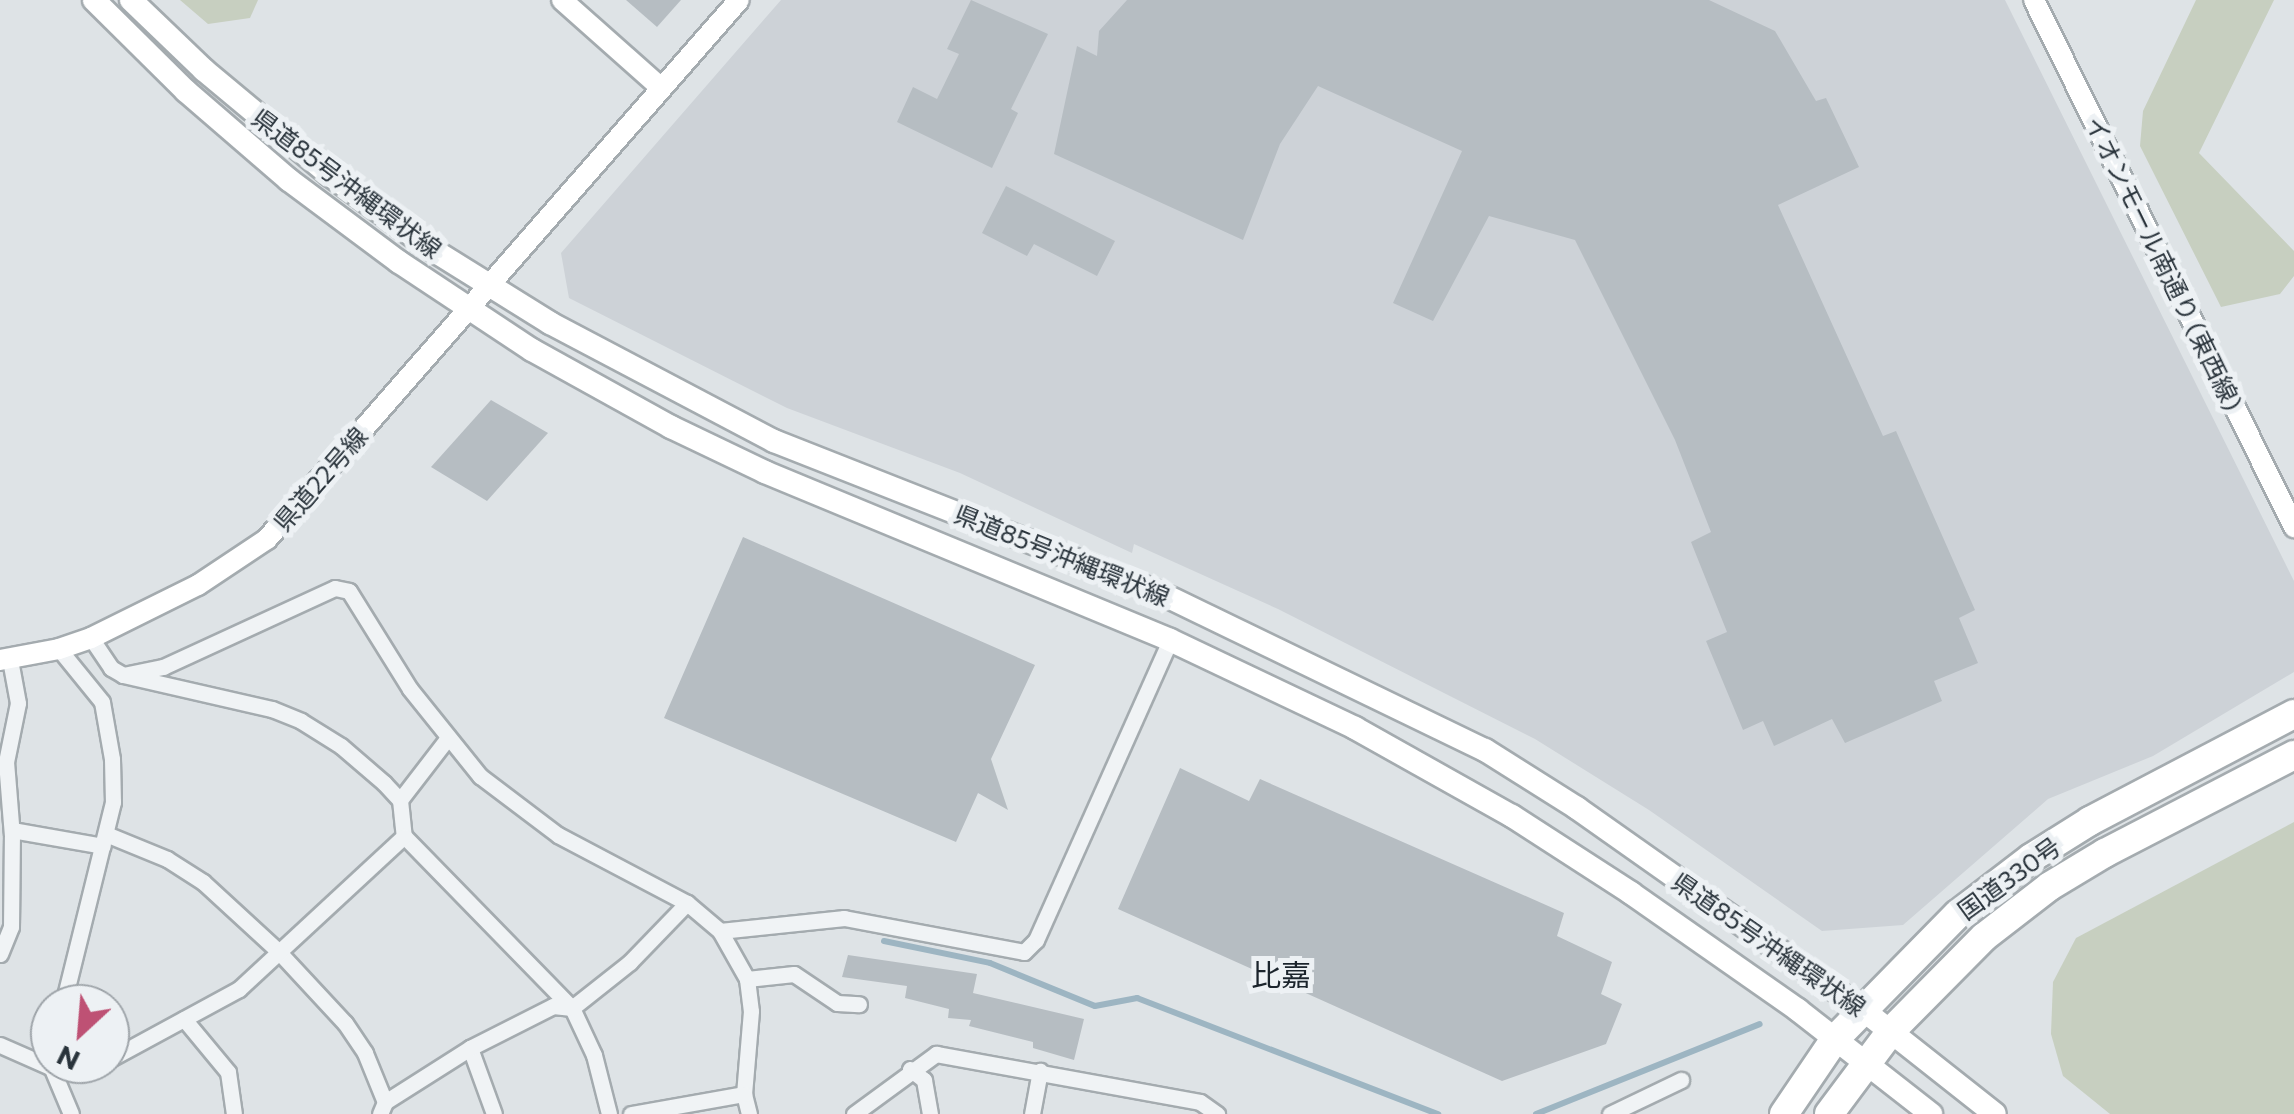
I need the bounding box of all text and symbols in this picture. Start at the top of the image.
street label: 県道85号沖縄環状線 [246,102,448,264]
street label: イオンモール南通り (東西線) [2079,111,2249,415]
street label: 県道22号線 [267,421,373,537]
street label: 県道85号沖縄環状線 [950,498,1174,612]
street label: 国道330号 [1952,831,2066,925]
street label: 県道85号沖縄環状線 [1666,866,1872,1022]
district label: 比嘉 [1251,956,1311,992]
north arrow [30,984,130,1084]
text: N [51,1039,85,1079]

